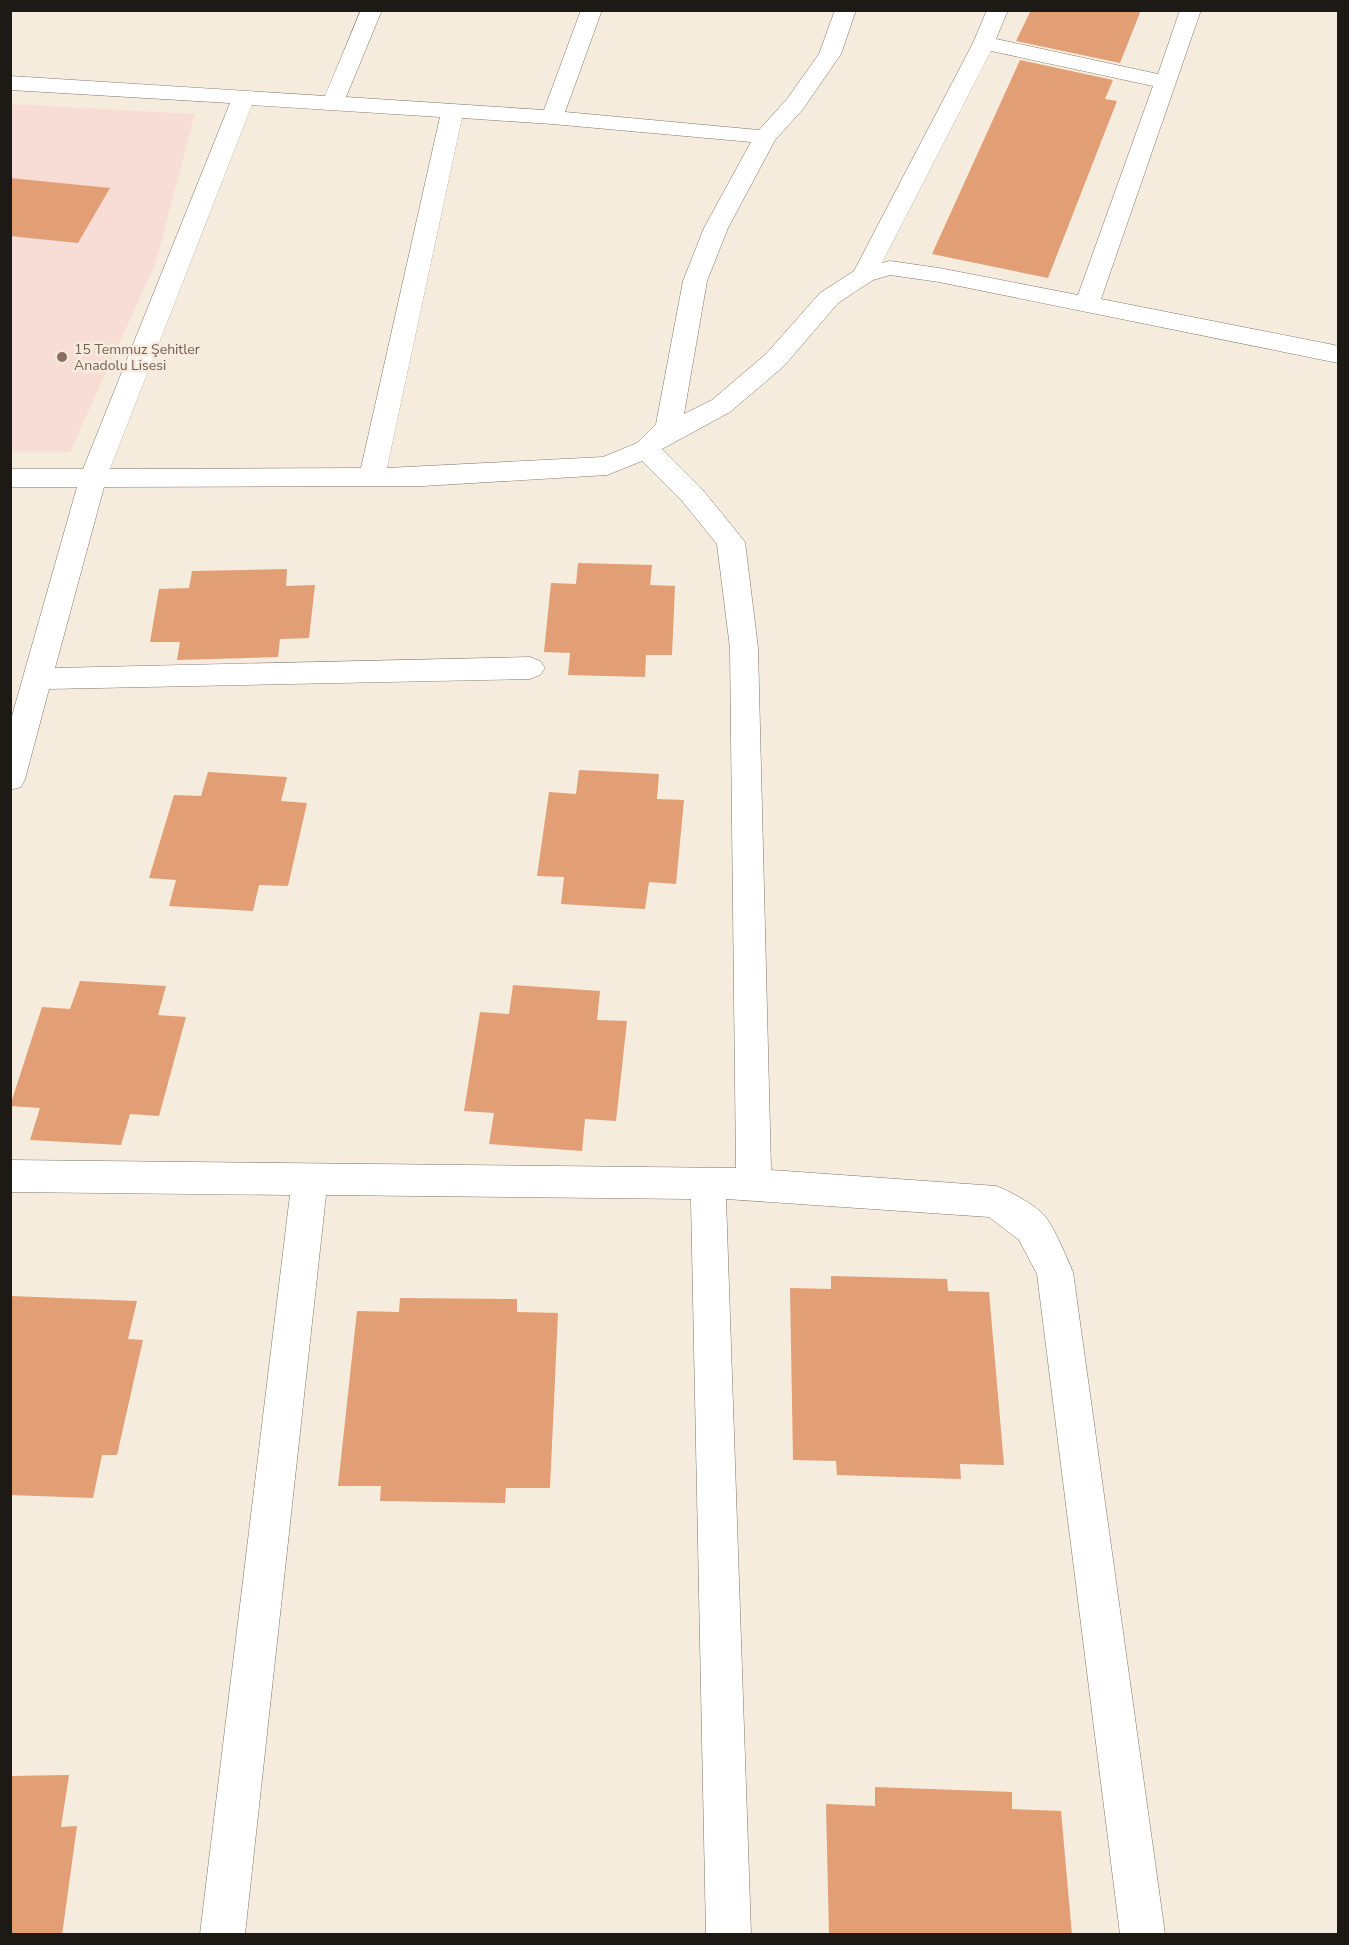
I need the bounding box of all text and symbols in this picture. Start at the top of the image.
place label: 15 Temmuz Şehitler Anadolu Lisesi [74,340,200,375]
marker: 15 Temmuz Şehitler Anadolu Lisesi [55,350,69,364]

